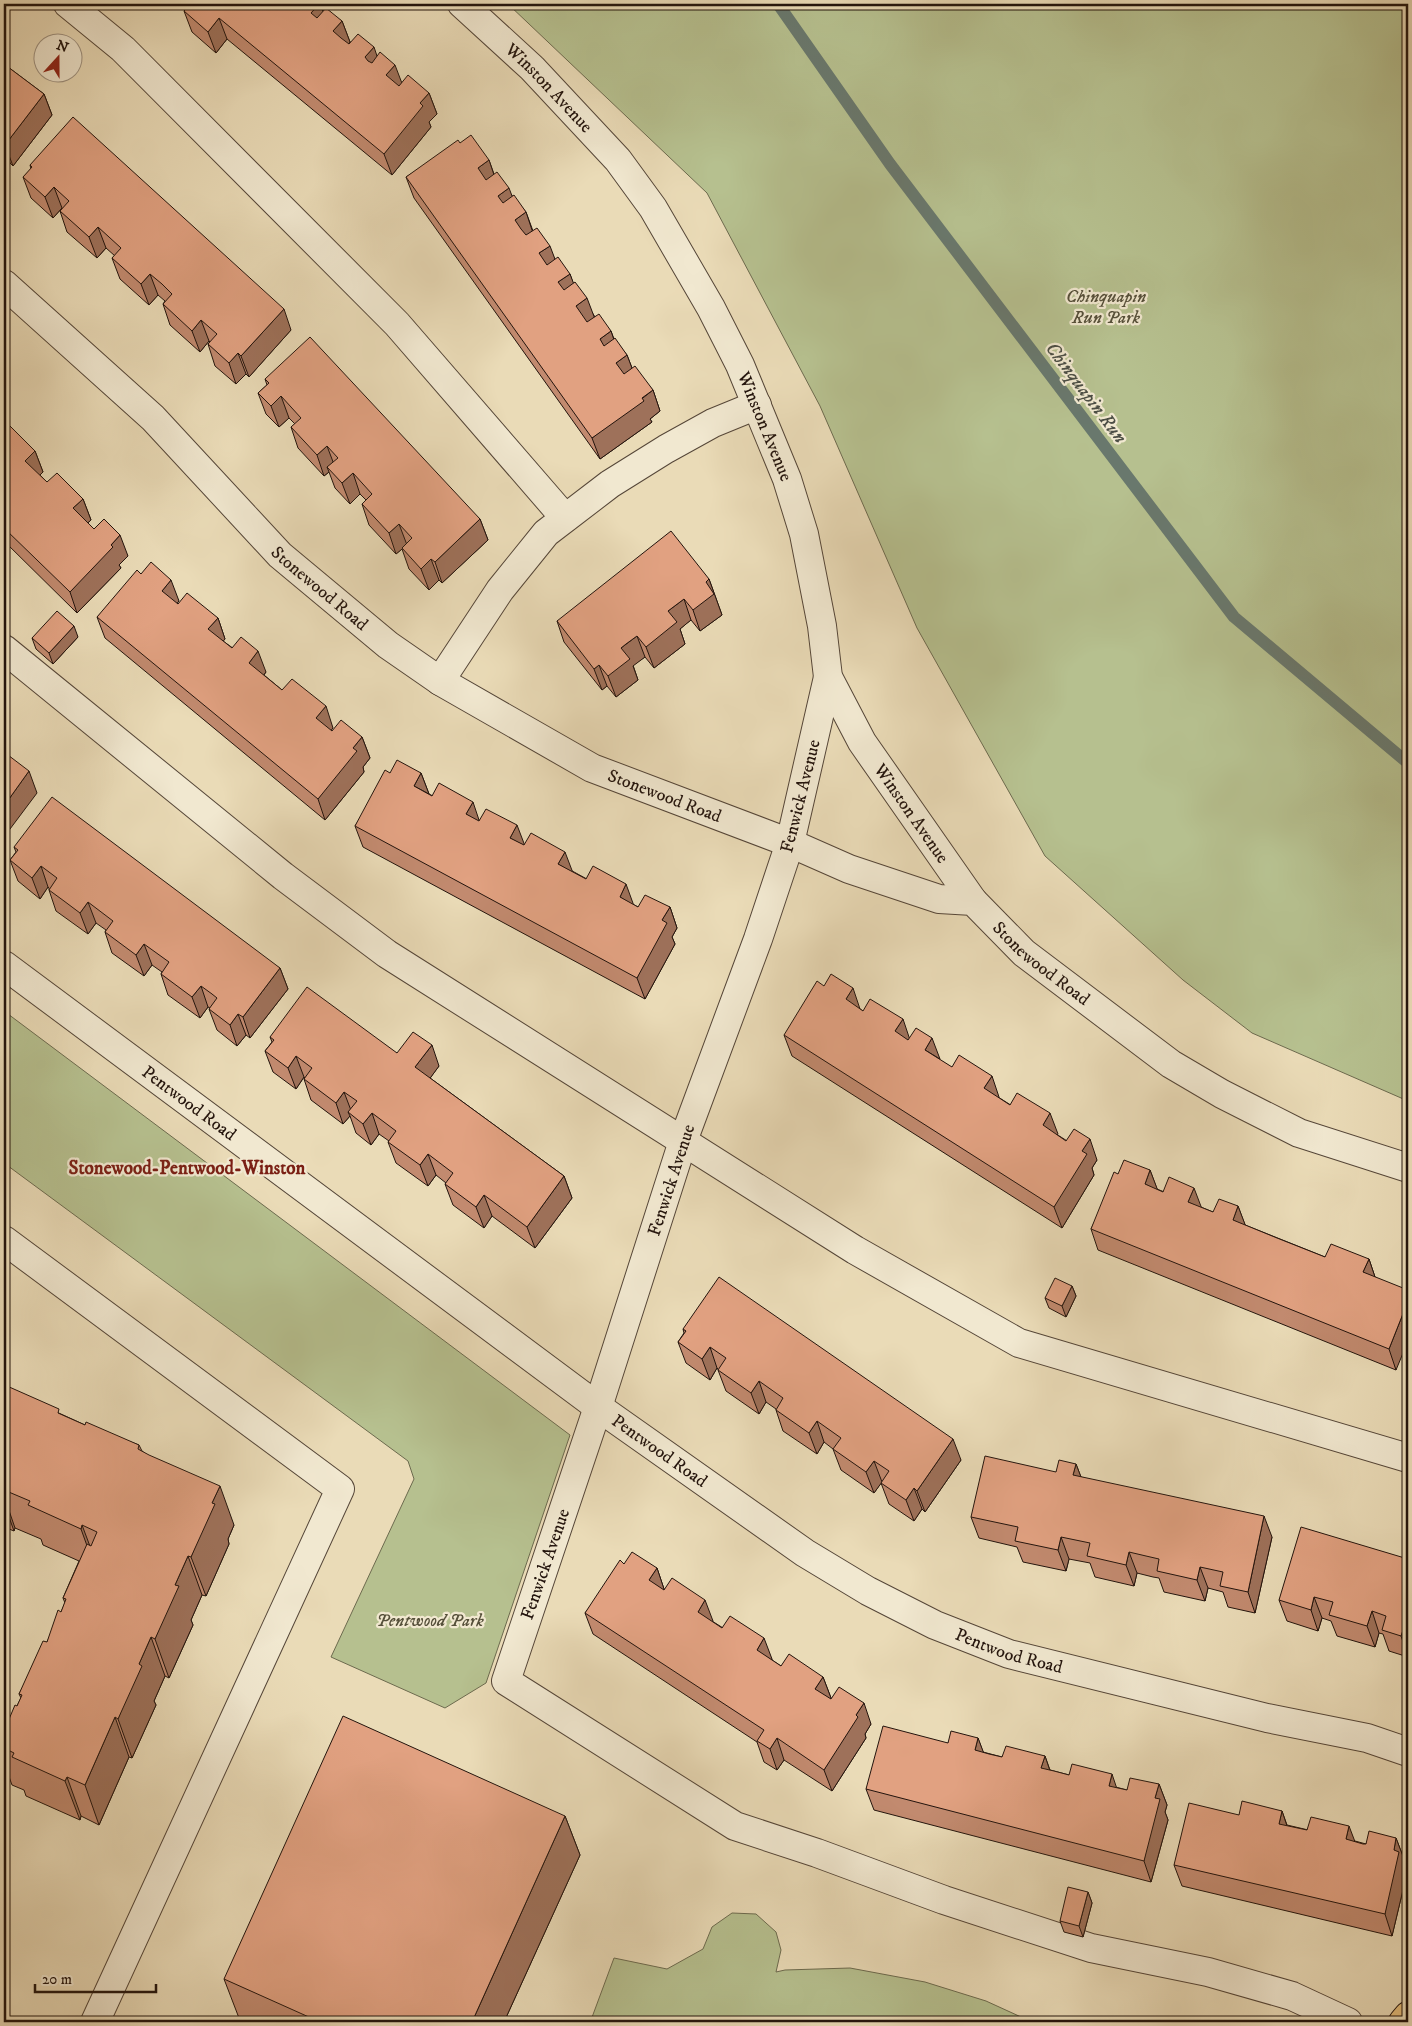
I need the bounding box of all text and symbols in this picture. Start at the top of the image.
north arrow [32,32,82,82]
text: N [54,36,71,57]
street label: Winston Avenue [500,38,597,138]
park label: Chinquapin Run Park [1066,286,1146,329]
water label: Chinquapin Run [1040,338,1132,449]
street label: Winston Avenue [732,368,797,485]
street label: Stonewood Road [266,542,372,636]
street label: Fenwick Avenue [776,737,826,855]
street label: Winston Avenue [868,759,953,868]
street label: Stonewood Road [604,765,724,828]
street label: Stonewood Road [987,917,1094,1011]
street label: Pentwood Road [137,1061,240,1146]
street label: Fenwick Avenue [644,1122,700,1239]
district label: Stonewood-Pentwood-Winston [69,1157,307,1180]
street label: Pentwood Road [607,1410,711,1493]
street label: Fenwick Avenue [517,1506,575,1623]
park label: Pentwood Park [376,1610,484,1632]
street label: Pentwood Road [952,1624,1065,1679]
scale bar [35,1961,156,1993]
text: 20 m [42,1970,72,1989]

